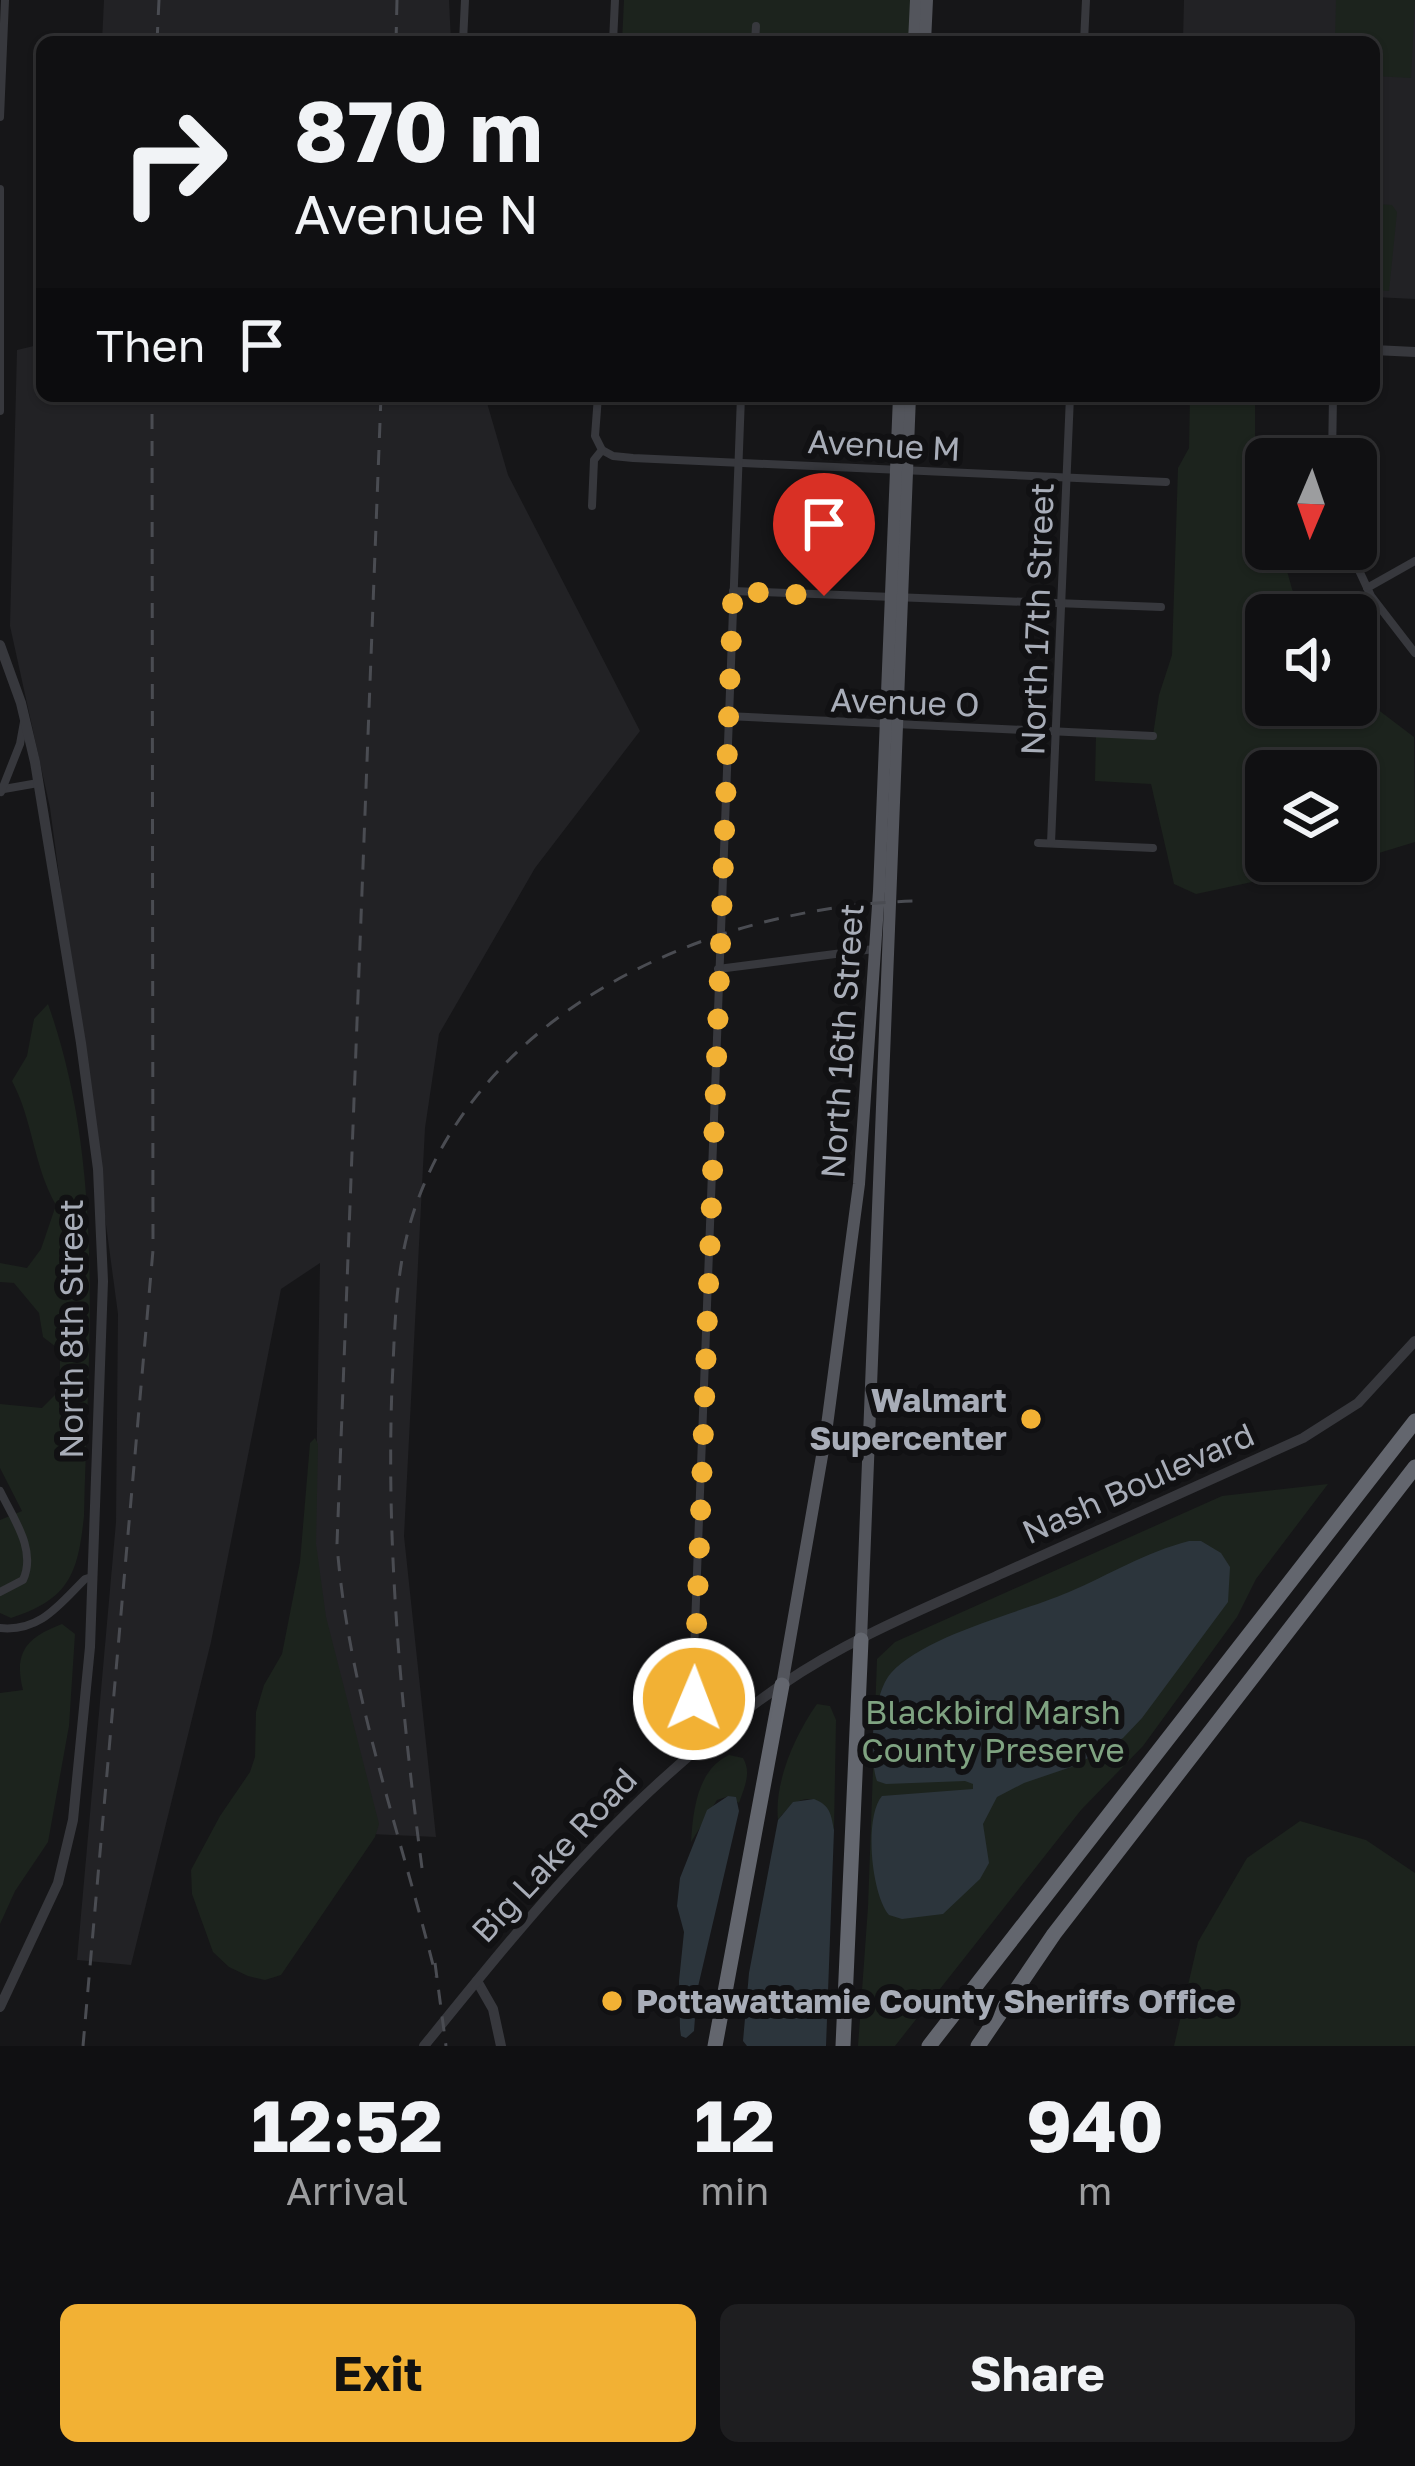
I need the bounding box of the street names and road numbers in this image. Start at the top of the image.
street label: Avenue M [807,421,962,468]
street label: North 17th Street [1012,482,1061,756]
street label: Avenue O [830,679,980,724]
street label: North 16th Street [812,902,871,1180]
street label: North 8th Street [51,1199,90,1459]
street label: Nash Boulevard [1016,1414,1260,1551]
street label: Big Lake Road [463,1760,644,1950]

